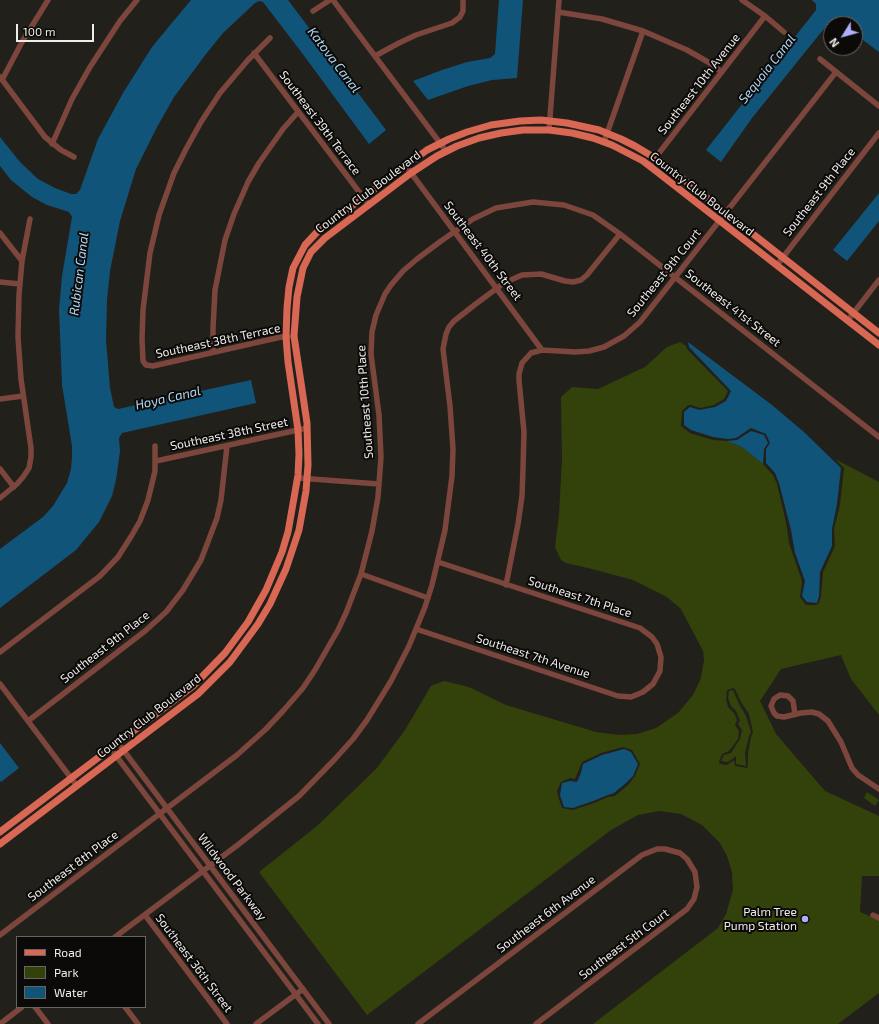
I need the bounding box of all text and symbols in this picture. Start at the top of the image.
scale bar [18,16,96,42]
north arrow [823,16,863,56]
text: 100 m [23,24,55,38]
water label: Katova Canal [304,24,364,96]
street label: Southeast 10th Avenue [655,30,743,138]
water label: Sequoia Canal [735,31,799,107]
text: N [826,36,841,50]
street label: Southeast 39th Terrace [276,68,364,178]
street label: Southeast 9th Place [780,145,858,239]
street label: Country Club Boulevard [312,148,424,236]
street label: Country Club Boulevard [647,149,757,239]
street label: Southeast 40th Street [441,199,525,303]
street label: Southeast 9th Court [624,226,704,320]
water label: Rubican Canal [66,232,92,316]
street label: Southeast 41st Street [682,266,784,350]
street label: Southeast 38th Terrace [154,321,282,361]
street label: Southeast 10th Place [354,345,376,459]
water label: Hoya Canal [134,383,202,413]
street label: Southeast 38th Street [169,415,289,453]
street label: Southeast 7th Place [526,573,634,621]
street label: Southeast 9th Place [58,608,152,686]
street label: Southeast 7th Avenue [474,631,592,681]
street label: Country Club Boulevard [94,671,204,761]
street label: Southeast 8th Place [25,827,121,905]
street label: Wildwood Parkway [195,831,269,923]
street label: Southeast 6th Avenue [494,872,598,956]
street label: Southeast 5th Court [576,905,672,983]
place label: Palm Tree Pump Station [724,905,797,933]
street label: Southeast 36th Street [152,911,236,1015]
marker: Palm Tree Pump Station [800,914,810,924]
legend [16,936,146,1008]
text: Road [54,945,82,959]
text: Park [54,965,79,979]
text: Water [54,985,88,999]

